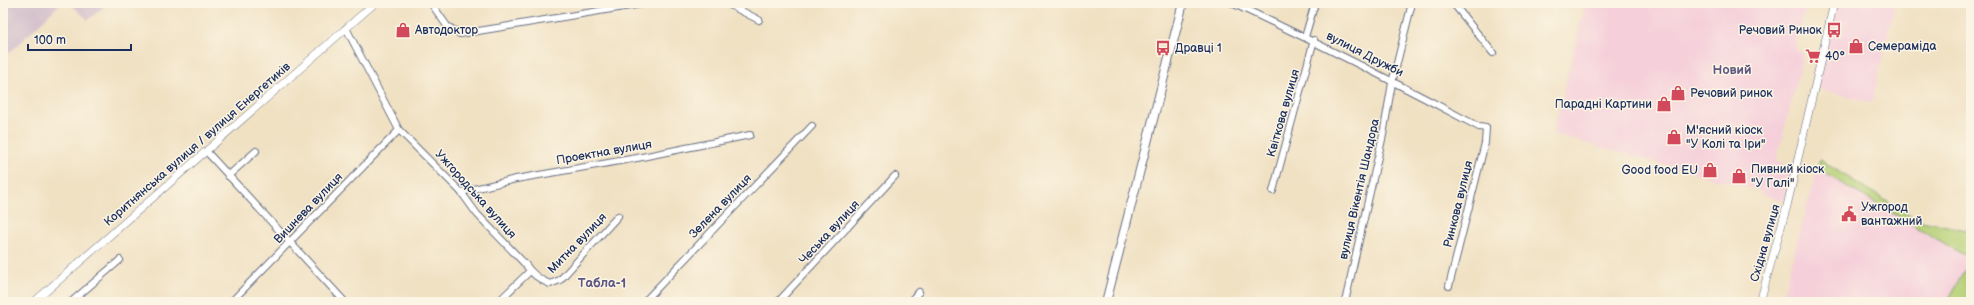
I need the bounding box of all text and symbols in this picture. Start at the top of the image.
shop icon: Автодоктор [394,21,412,39]
bus stop icon: Речовий Ринок [1825,21,1843,39]
place label: Автодоктор [414,23,478,38]
place label: Речовий Ринок [1738,23,1823,38]
scale bar [28,26,131,52]
street label: вулиця Дружби [1324,29,1406,80]
text: 100 m [34,33,66,48]
shop icon: Семераміда [1847,37,1865,55]
bus stop icon: Дравці 1 [1154,39,1172,57]
place label: Семераміда [1868,39,1937,54]
place label: Дравці 1 [1175,41,1222,56]
supermarket icon: 40° [1804,47,1822,65]
place label: 40° [1825,49,1845,64]
street label: Коритнянська вулиця / вулиця Енергетиків [101,59,294,229]
district label: Новий [1713,62,1751,78]
street label: Квіткова вулиця [1264,67,1303,159]
shop icon: Речовий ринок [1669,84,1687,102]
place label: Речовий ринок [1690,86,1773,101]
shop icon: Парадні Картини [1655,95,1673,113]
place label: Парадні Картини [1555,97,1652,112]
street label: вулиця Вікентія Шандора [1336,117,1383,261]
place label: М'ясний кіоск "У Колі та Іри" [1686,123,1765,152]
shop icon: М'ясний кіоск "У Колі та Іри" [1665,128,1683,146]
street label: Проектна вулиця [555,137,653,168]
street label: Ужгородська вулиця [432,147,520,242]
street label: Ринкова вулиця [1440,159,1477,249]
shop icon: Good food EU [1701,161,1719,179]
place label: Пивний кіоск "У Галі" [1751,162,1825,191]
place label: Good food EU [1622,163,1698,178]
shop icon: Пивний кіоск "У Галі" [1730,167,1748,185]
street label: Вишнева вулиця [271,170,346,247]
street label: Зелена вулиця [686,171,755,242]
street label: Чеська вулиця [796,197,863,267]
place label: Ужгород вантажний [1861,200,1922,229]
street label: Східна вулиця [1747,202,1784,284]
public building icon: Ужгород вантажний [1840,205,1858,223]
street label: Митна вулиця [545,210,610,277]
district label: Табла-1 [578,275,626,291]

